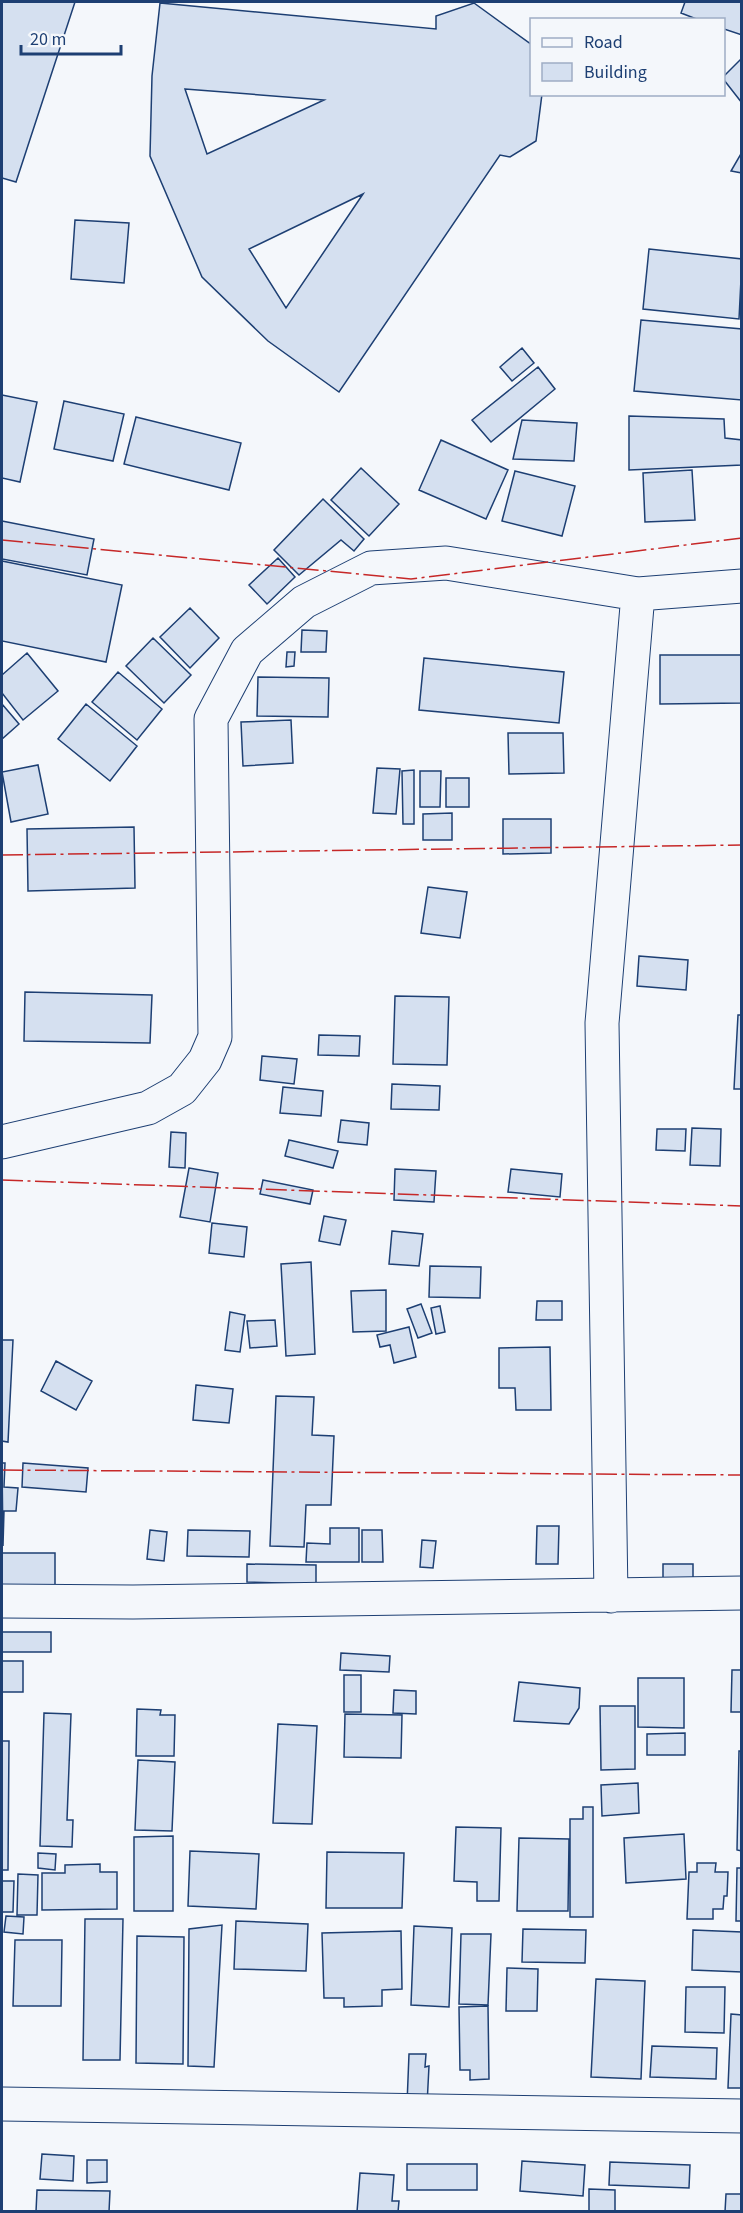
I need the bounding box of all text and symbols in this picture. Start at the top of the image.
scale bar [21,18,122,56]
legend [530,18,725,96]
text: 20 m [30,27,66,52]
text: Road [584,30,623,55]
text: Building [584,60,647,85]

